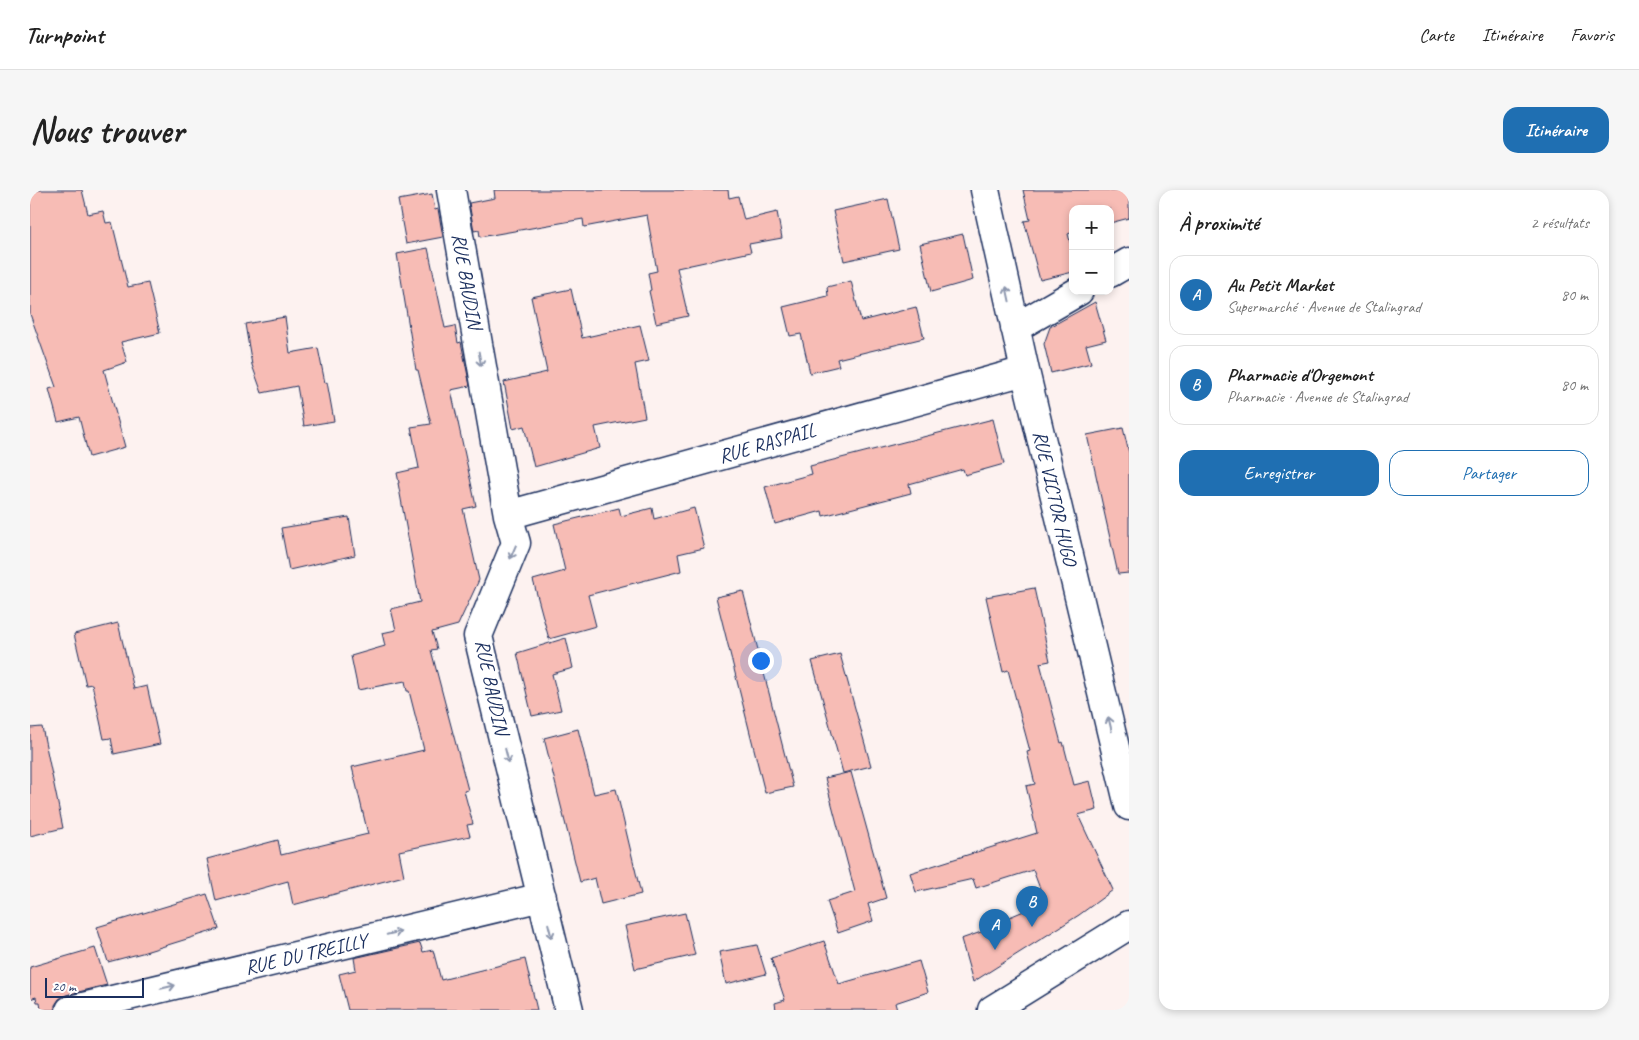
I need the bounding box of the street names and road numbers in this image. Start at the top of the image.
street label: RUE BAUDIN [446,231,488,334]
street label: RUE RASPAIL [716,417,819,469]
street label: RUE VICTOR HUGO [1027,428,1083,570]
street label: RUE BAUDIN [470,637,515,740]
street label: RUE DU TREILLY [243,927,373,980]

